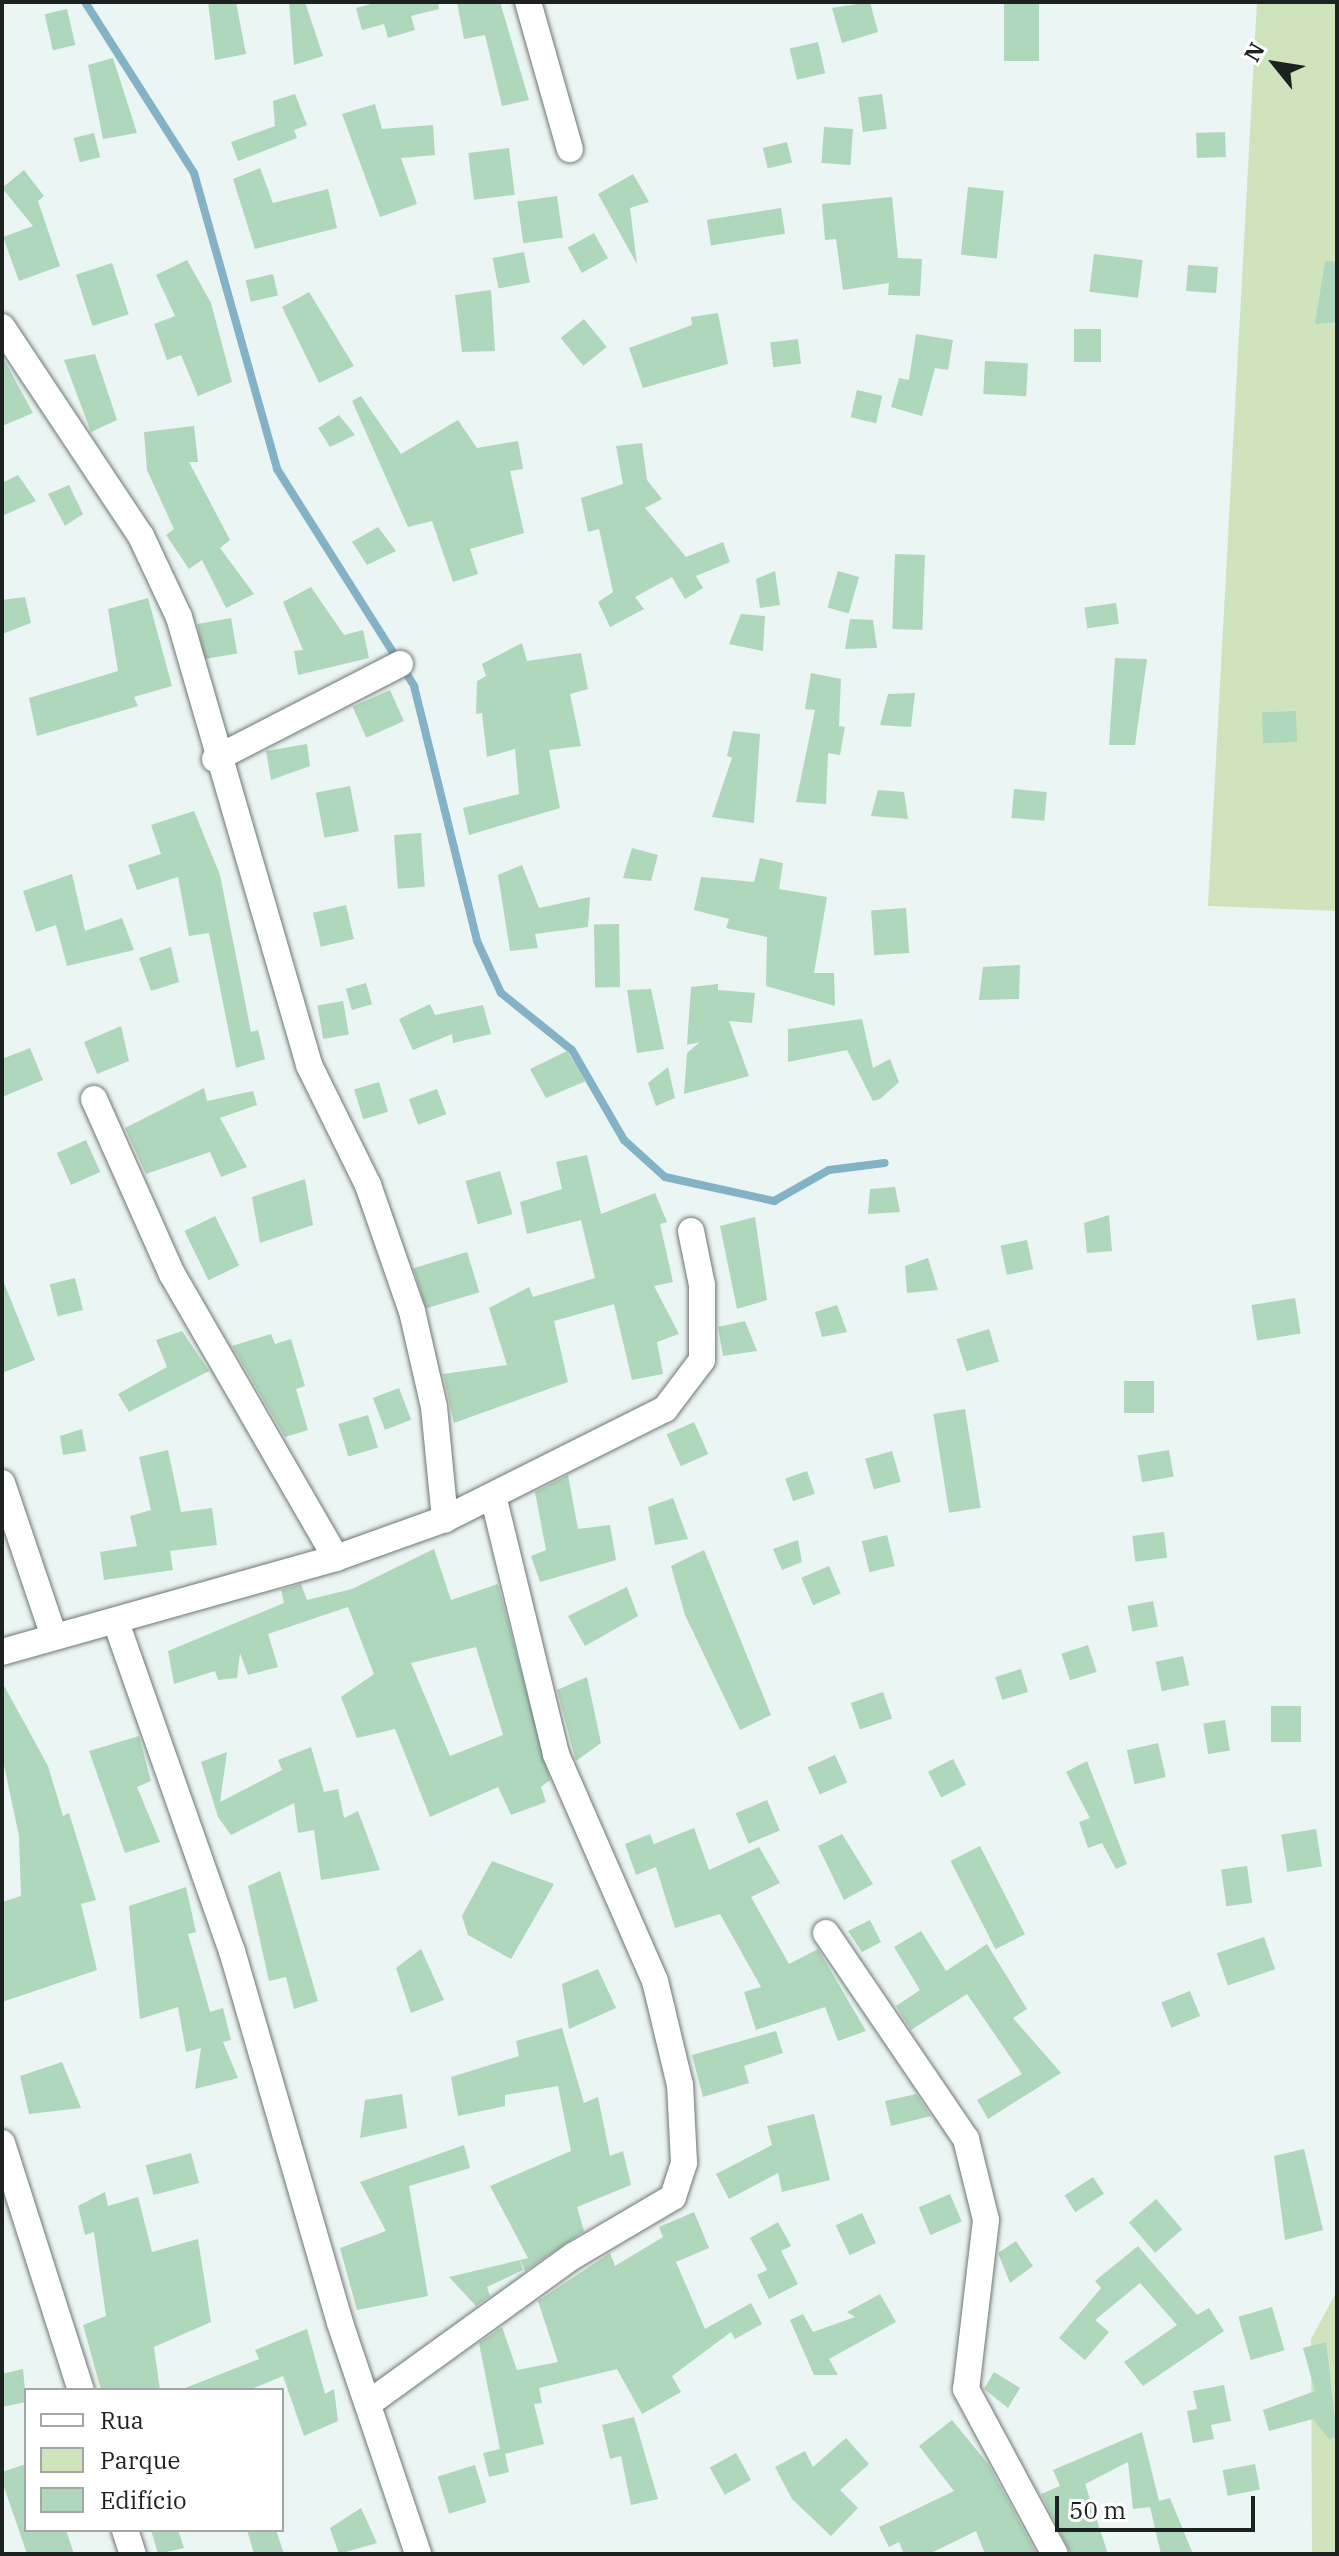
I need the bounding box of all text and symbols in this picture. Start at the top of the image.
north arrow [1235,24,1315,104]
text: N [1237,37,1271,67]
legend [24,2388,284,2532]
text: Rua [100,2404,144,2436]
text: Parque [100,2444,180,2476]
scale bar [1059,2480,1259,2530]
text: Edifício [100,2484,187,2516]
text: 50 m [1069,2494,1126,2526]

